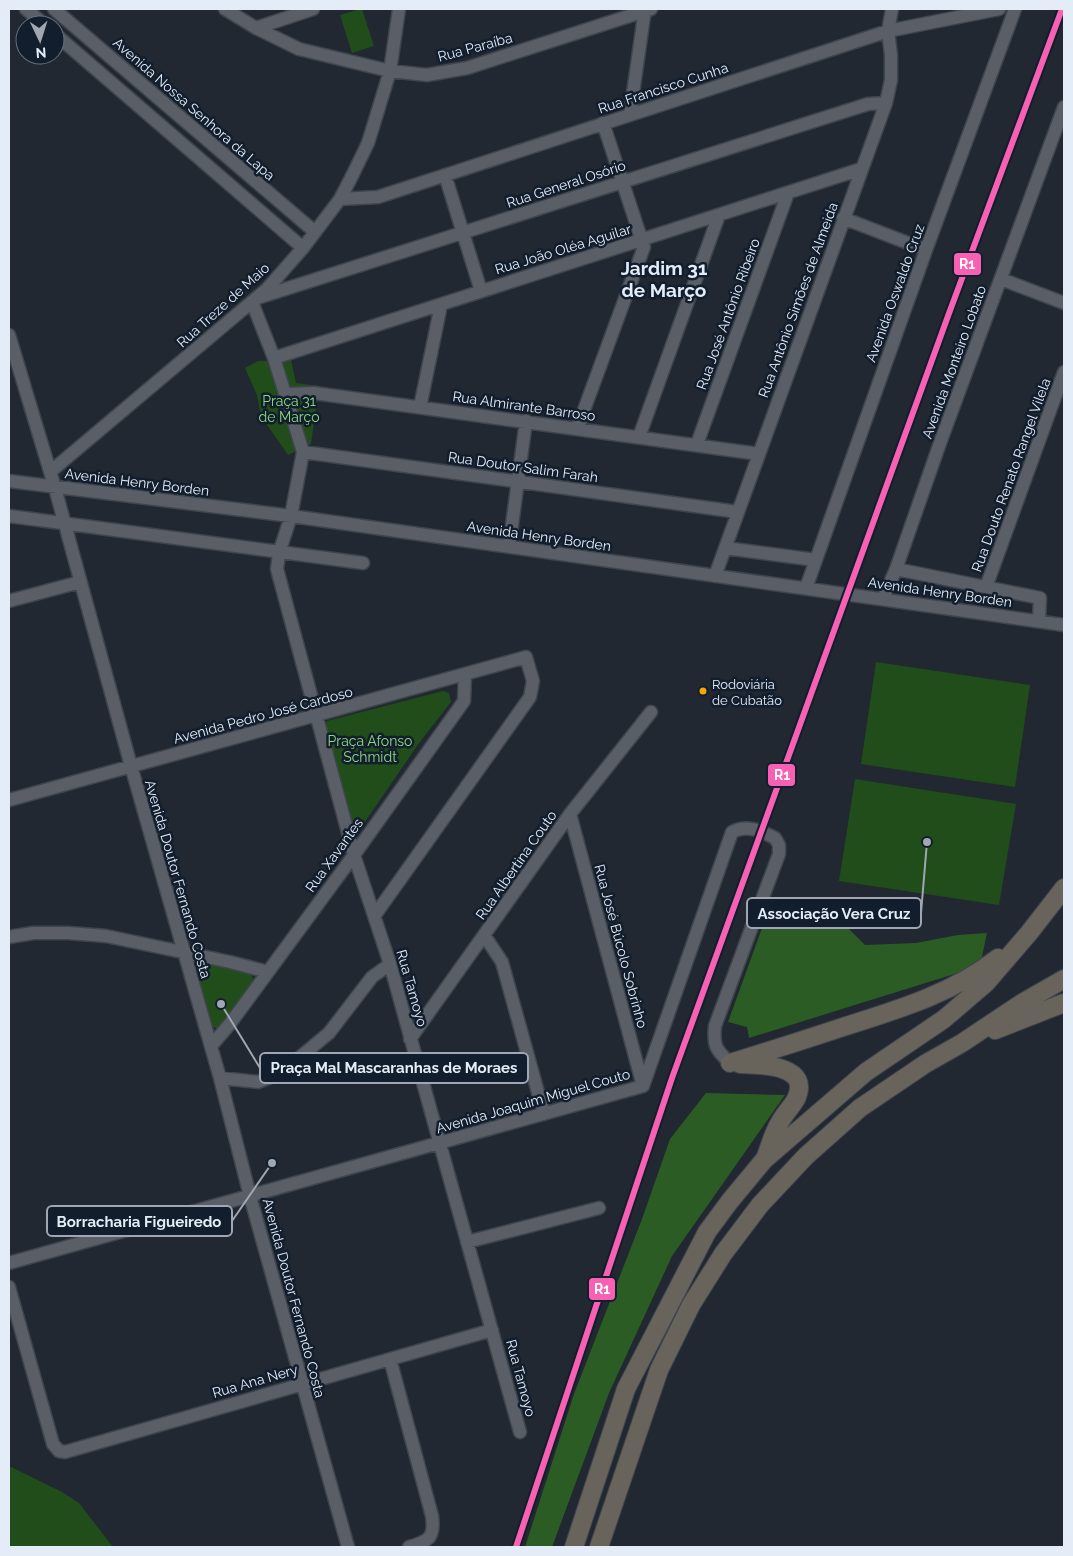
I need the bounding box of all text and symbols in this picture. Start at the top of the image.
north arrow [15,15,65,65]
street label: Rua Paraíba [436,29,514,65]
street label: Avenida Nossa Senhora da Lapa [110,34,278,184]
text: N [35,45,47,61]
street label: Rua Francisco Cunha [596,59,730,117]
street label: Rua General Osório [504,157,628,211]
street label: Rua Antônio Simões de Almeida [755,200,841,400]
street label: Rua João Oléa Aguilar [493,221,633,277]
street label: Avenida Oswaldo Cruz [863,222,927,364]
street label: Rua José Antônio Ribeiro [693,236,763,392]
line badge: R1 [953,252,982,276]
text: R1 [959,256,975,272]
district label: Jardim 31 de Março [621,257,707,301]
street label: Rua Treze de Maio [174,259,272,351]
street label: Avenida Monteiro Lobato [919,283,989,441]
street label: Rua Douto Renato Rangel Vilela [968,376,1054,574]
street label: Rua Almirante Barroso [451,388,597,424]
park label: Praça 31 de Março [259,393,319,425]
street label: Rua Doutor Salim Farah [447,449,599,485]
street label: Avenida Henry Borden [64,465,210,499]
street label: Avenida Henry Borden [466,518,612,554]
street label: Avenida Henry Borden [867,574,1013,610]
place label: Rodoviária de Cubatão [712,677,782,708]
street label: Avenida Pedro José Cardoso [172,683,354,747]
marker: Rodoviária de Cubatão [698,686,708,696]
park label: Praça Afonso Schmidt [328,733,412,765]
line badge: R1 [767,763,796,787]
text: R1 [774,767,790,783]
street label: Avenida Doutor Fernando Costa [142,778,214,980]
street label: Rua Albertina Couto [472,807,560,923]
street label: Rua Xavantes [302,815,366,895]
street label: Rua José Búcolo Sobrinho [591,862,651,1030]
callout: Associação Vera Cruz [747,898,921,928]
text: Associação Vera Cruz [758,905,910,923]
street label: Rua Tamoyo [393,948,431,1028]
callout: Praça Mal Mascaranhas de Moraes [260,1053,528,1083]
text: Praça Mal Mascaranhas de Moraes [271,1059,517,1077]
street label: Avenida Joaquim Miguel Couto [434,1066,632,1136]
street label: Avenida Doutor Fernando Costa [260,1197,328,1399]
callout: Borracharia Figueiredo [47,1206,232,1236]
text: Borracharia Figueiredo [57,1213,221,1231]
line badge: R1 [588,1277,616,1301]
text: R1 [594,1281,610,1297]
street label: Rua Tamoyo [503,1338,539,1418]
street label: Rua Ana Nery [210,1361,300,1401]

